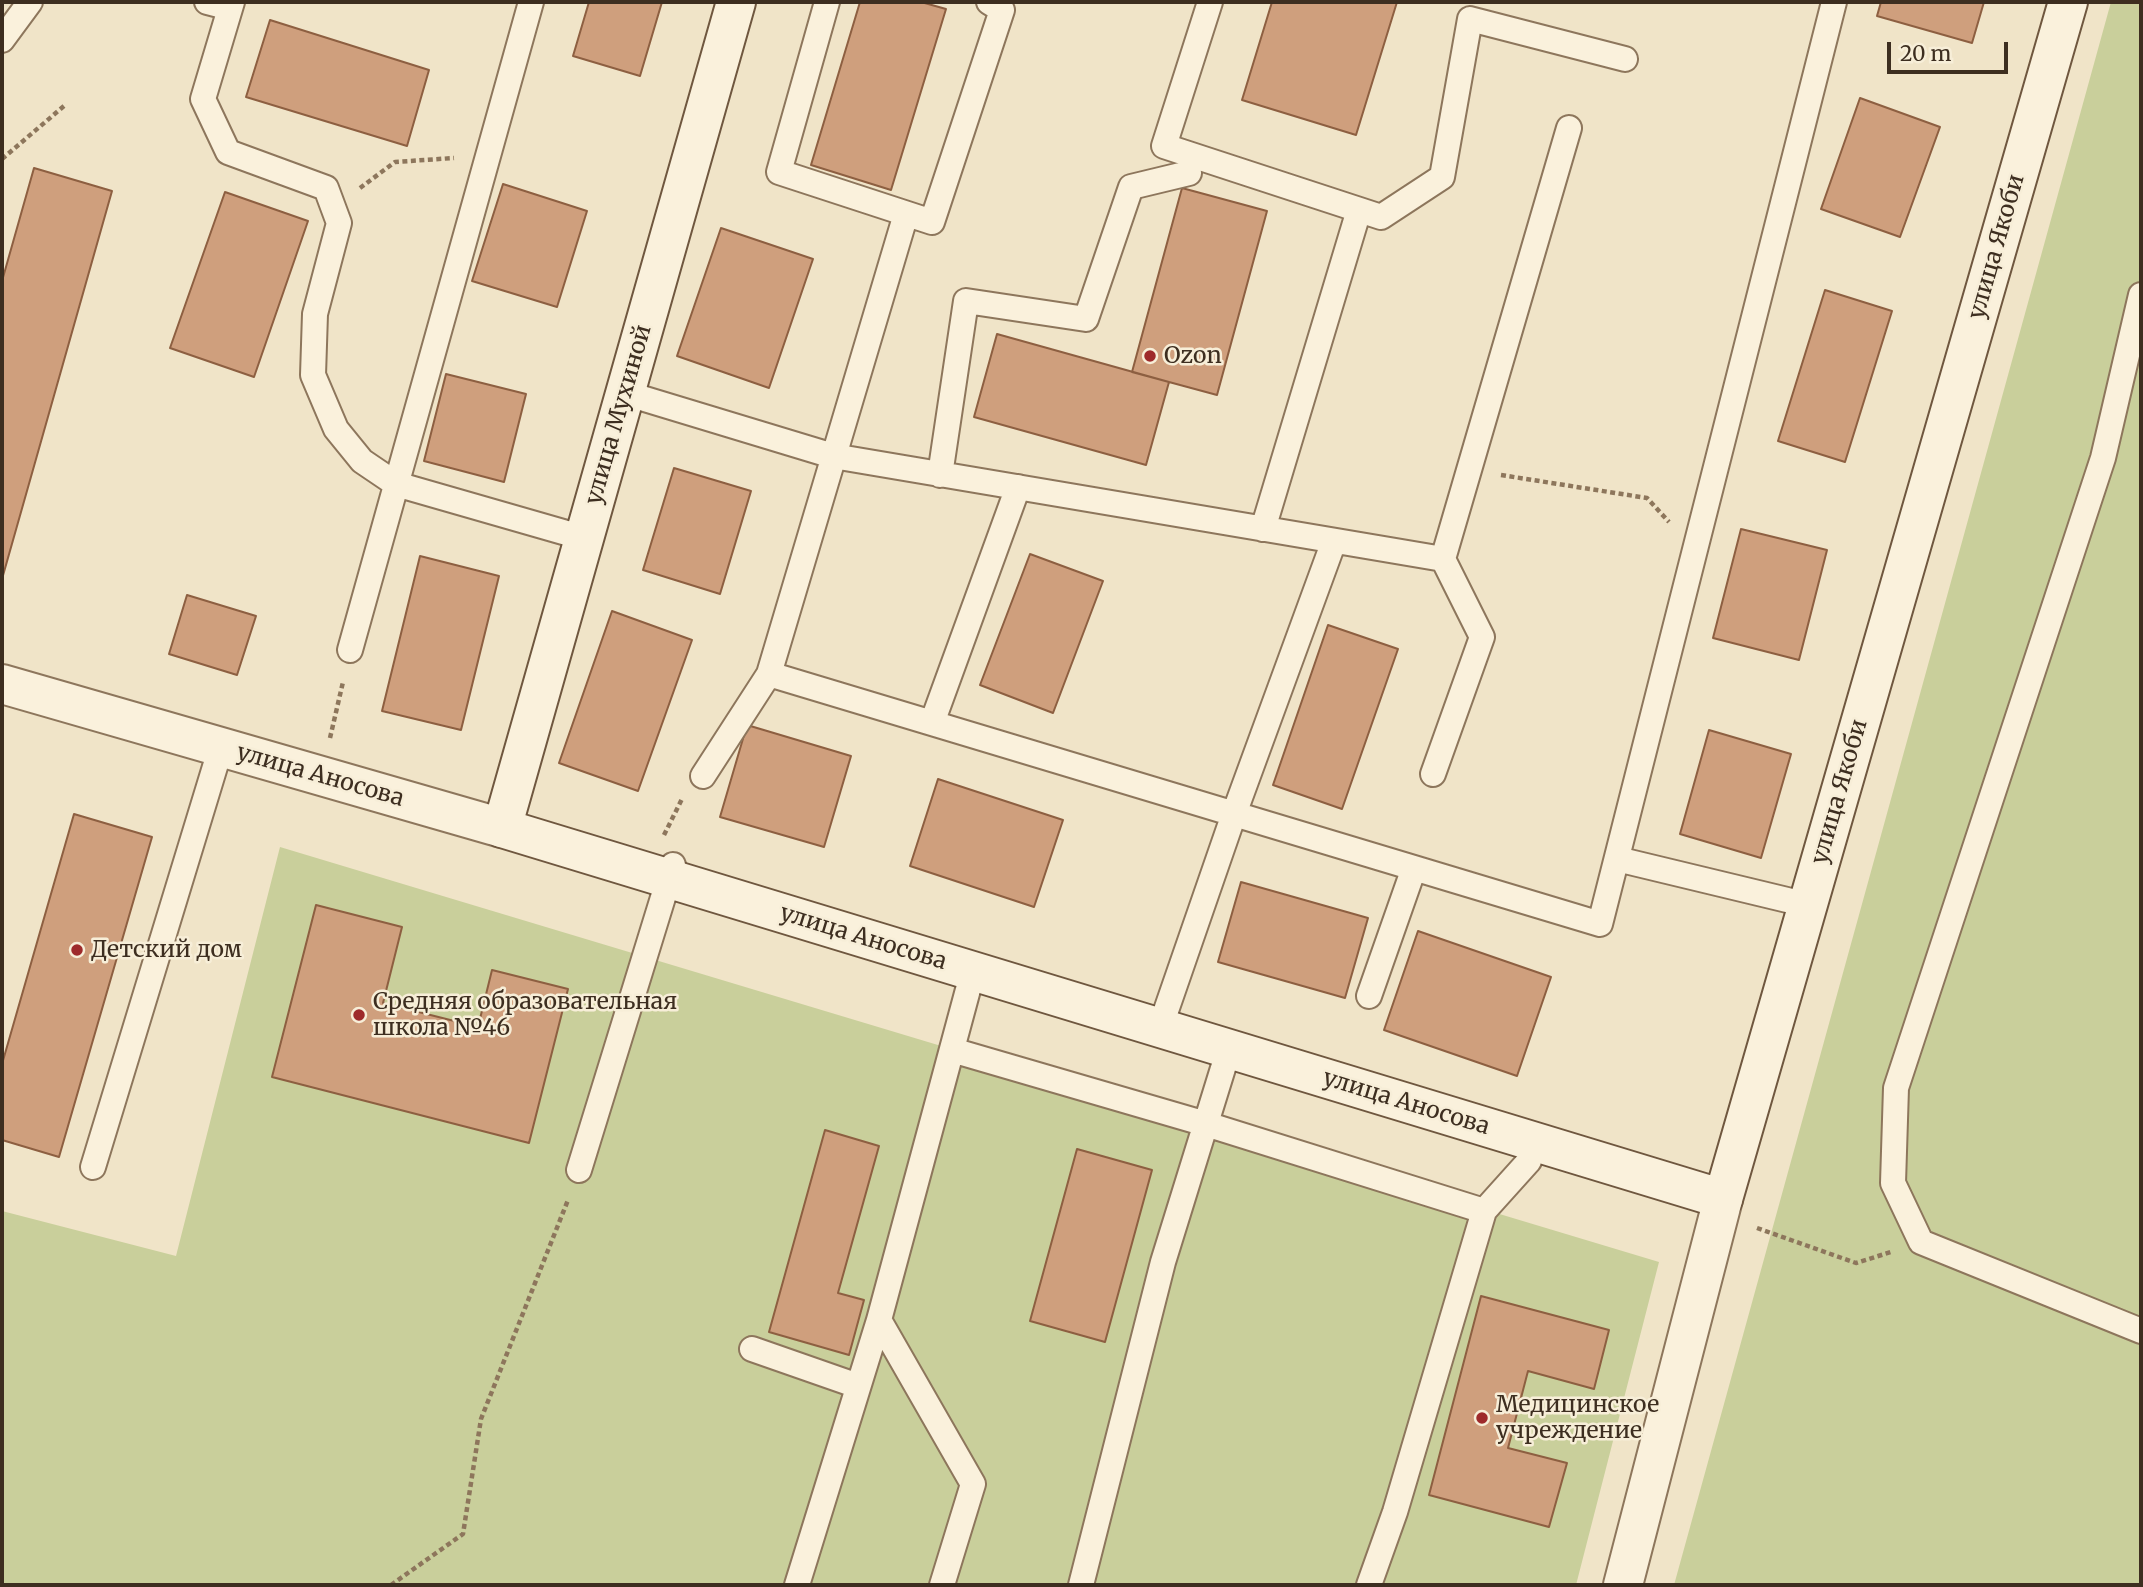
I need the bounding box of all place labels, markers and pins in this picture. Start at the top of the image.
place label: Ozon [1164,342,1222,370]
marker: Ozon [1142,348,1158,364]
place label: Детский дом [91,936,242,964]
marker: Детский дом [69,942,85,958]
place label: Средняя образовательная школа №46 [373,988,677,1042]
marker: Средняя образовательная школа №46 [351,1007,367,1023]
place label: Медицинское учреждение [1496,1391,1659,1445]
marker: Медицинское учреждение [1474,1410,1490,1426]

